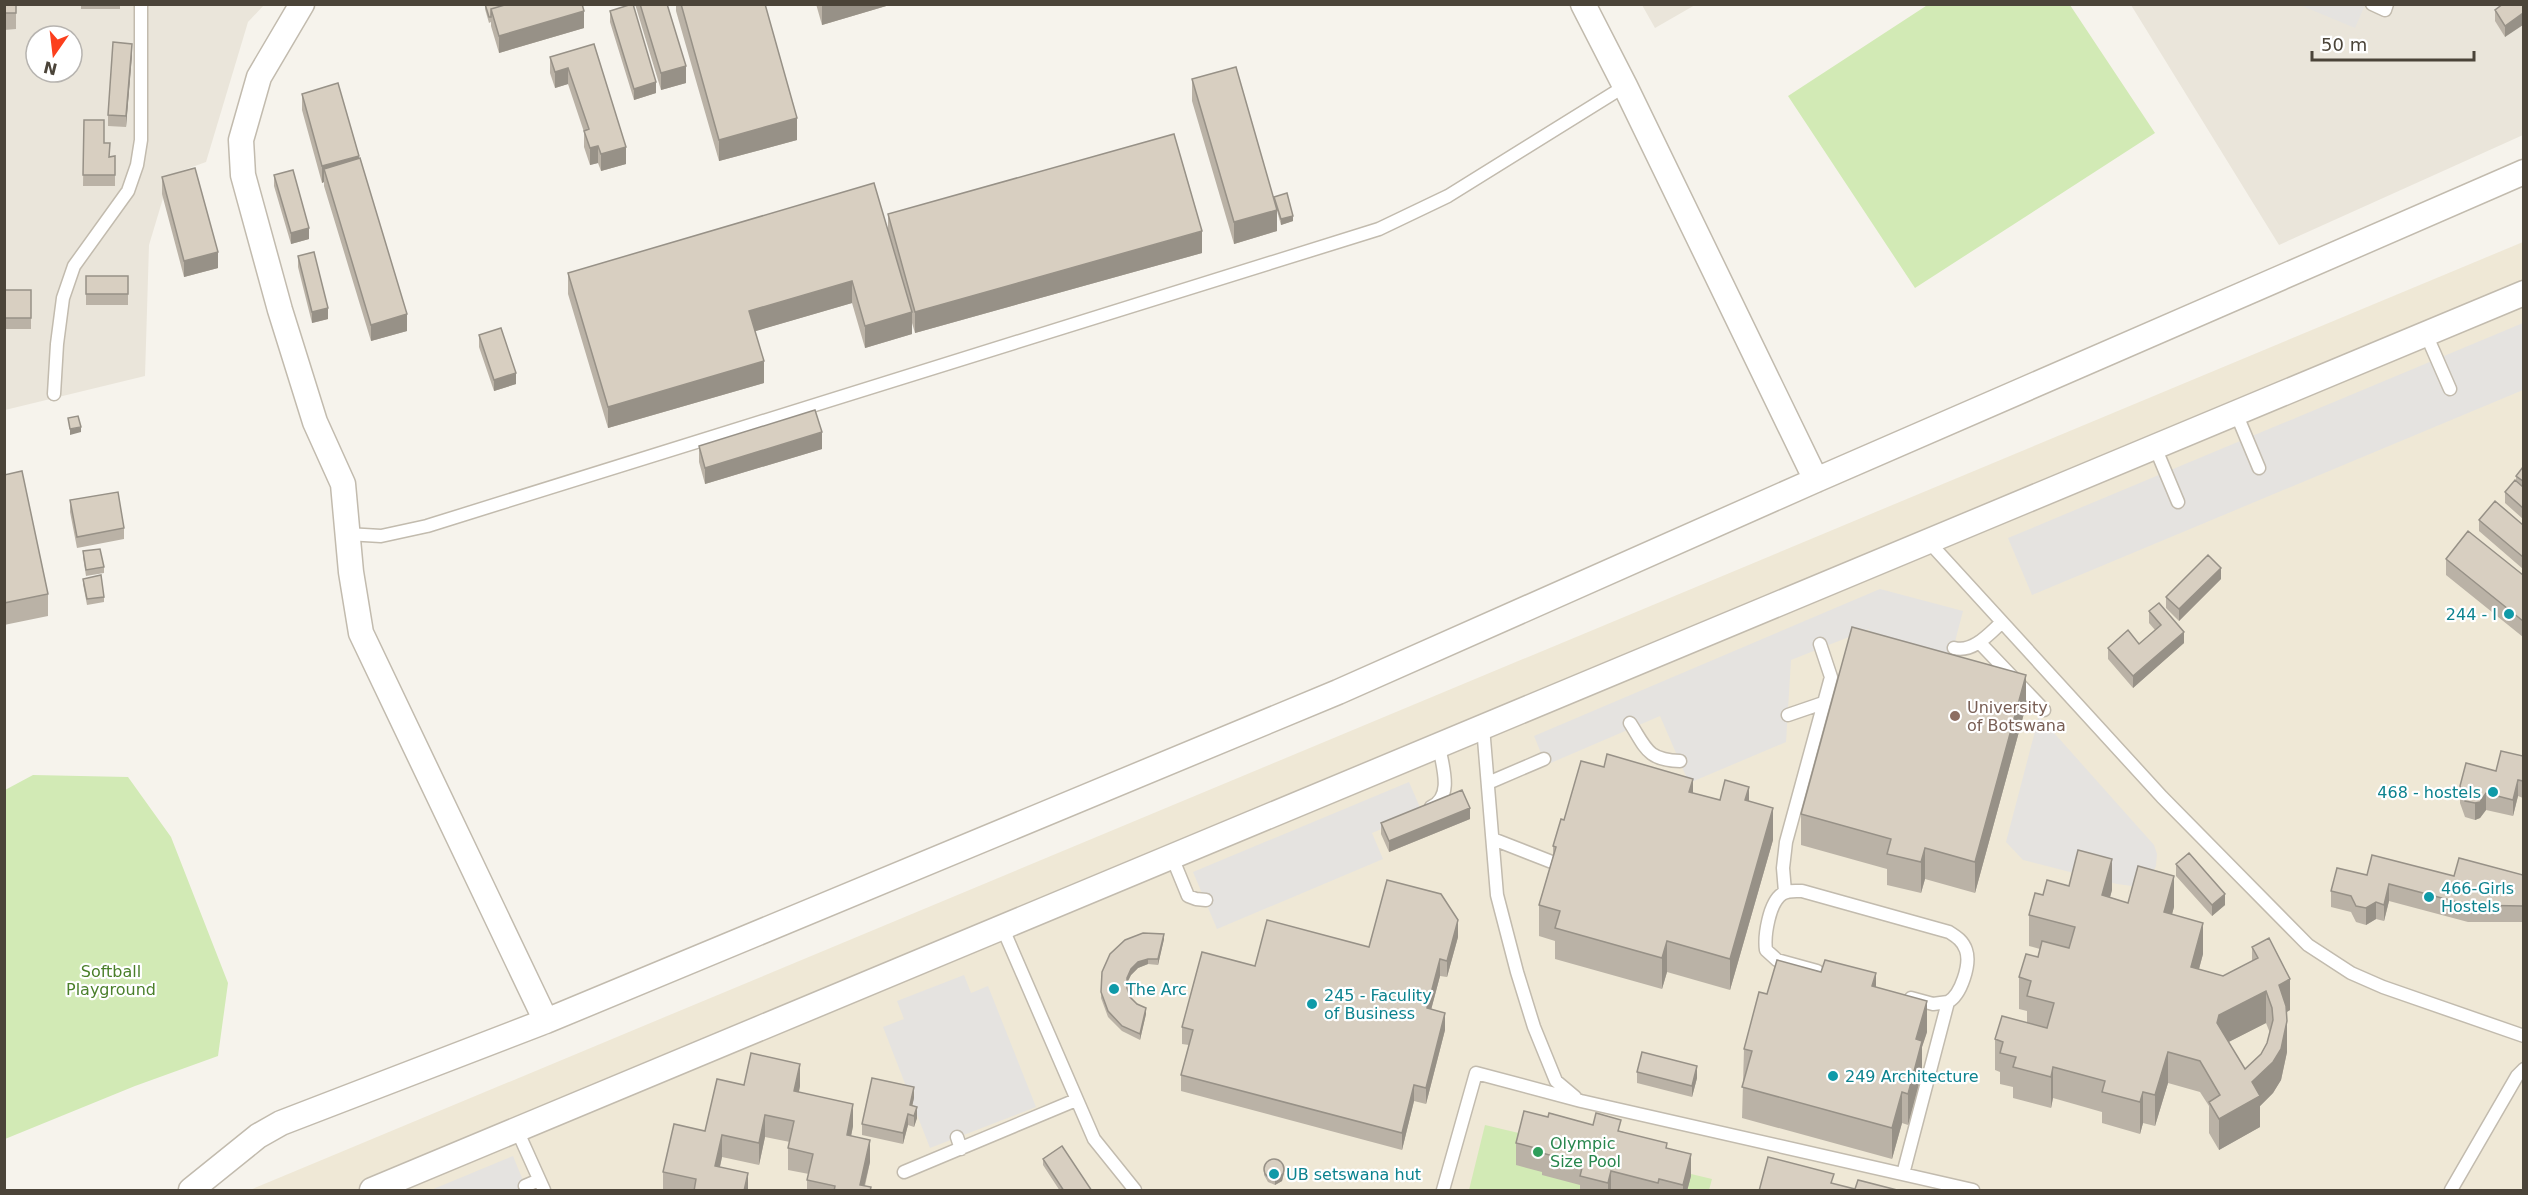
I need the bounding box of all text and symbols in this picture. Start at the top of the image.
north arrow [24,24,84,84]
scale bar [2312,24,2474,62]
text: 50 m [2321,34,2367,55]
text: N [42,57,59,79]
place label: 244 - I [2446,605,2497,624]
marker: 244 - I [2502,607,2516,621]
place label: University of Botswana [1967,698,2066,735]
marker: University of Botswana [1948,709,1962,723]
place label: 468 - hostels [2377,783,2481,802]
marker: 468 - hostels [2486,785,2500,799]
place label: 466-Girls Hostels [2441,879,2514,916]
marker: 466-Girls Hostels [2422,890,2436,904]
park label: Softball Playground [66,962,156,999]
place label: The Arc [1125,980,1187,999]
marker: The Arc [1107,982,1121,996]
place label: 245 - Faculity of Business [1324,986,1432,1023]
marker: 245 - Faculity of Business [1305,997,1319,1011]
place label: 249 Architecture [1845,1067,1979,1086]
marker: 249 Architecture [1826,1069,1840,1083]
place label: Olympic Size Pool [1550,1134,1621,1171]
marker: Olympic Size Pool [1531,1145,1545,1159]
place label: UB setswana hut [1286,1165,1421,1184]
marker: UB setswana hut [1267,1167,1281,1181]

